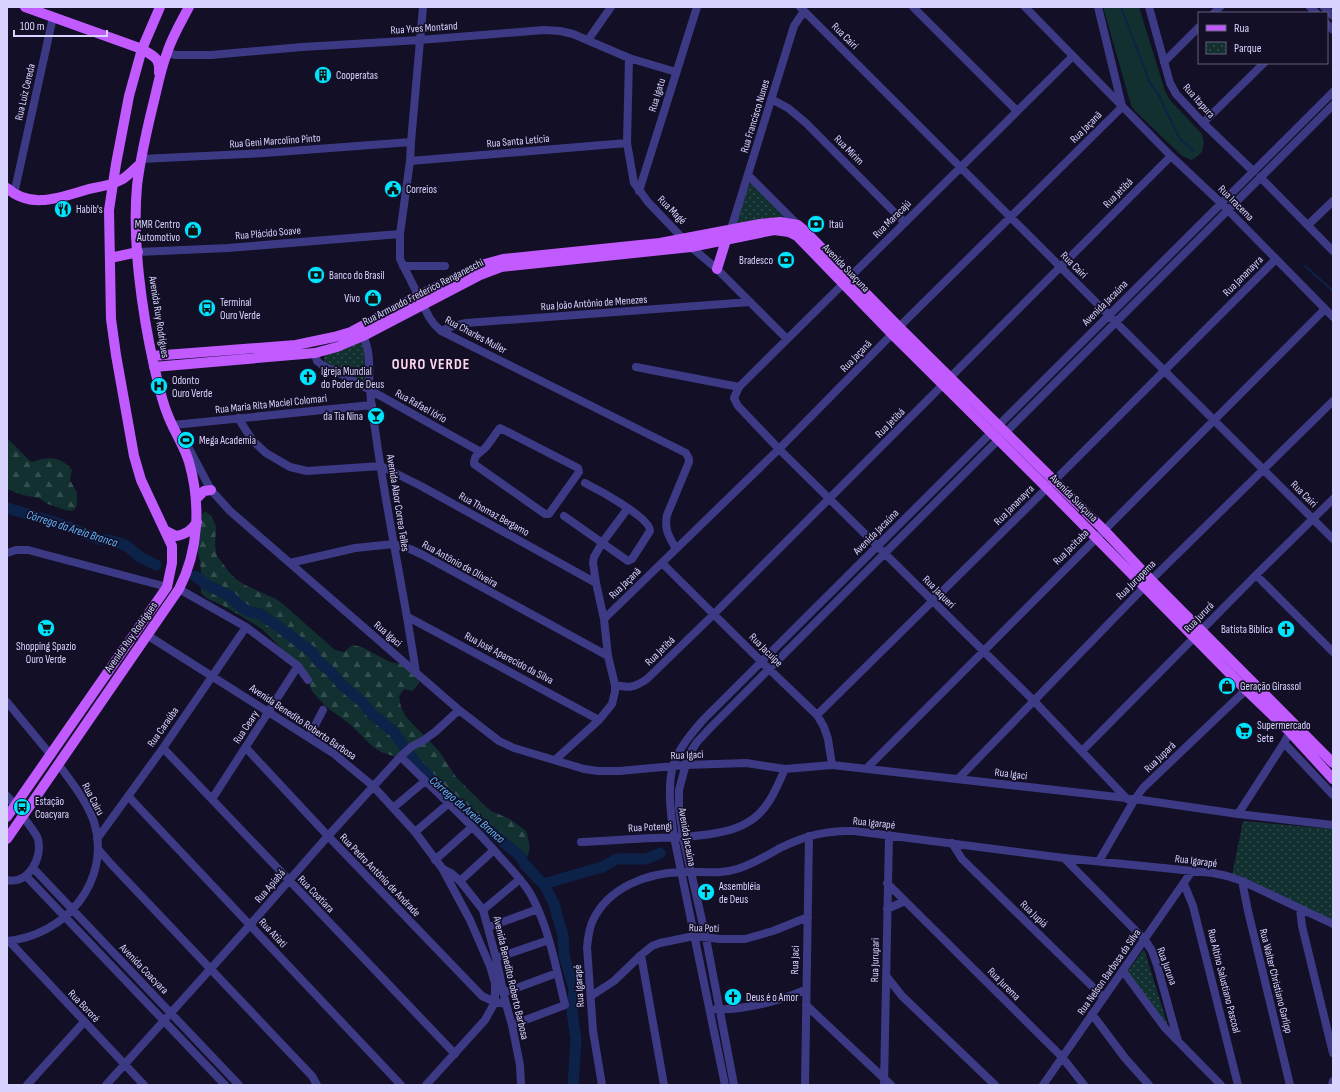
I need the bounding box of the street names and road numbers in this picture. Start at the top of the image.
street label: Rua Yves Montand [390,19,458,37]
street label: Rua Cairi [829,20,861,52]
street label: Rua Luiz Cereda [12,62,38,122]
street label: Rua Igatu [646,76,668,113]
street label: Rua Francisco Nunes [738,78,772,154]
street label: Rua Itapura [1180,81,1218,121]
street label: Rua Jaçanã [1067,108,1105,146]
street label: Rua Geni Marcolino Pinto [229,131,321,151]
street label: Rua Santa Letícia [486,132,550,150]
street label: Rua Mirim [831,132,867,168]
street label: Rua Jetibá [1100,175,1136,211]
street label: Rua Iracema [1215,182,1257,224]
street label: Rua Magé [655,193,689,227]
street label: Rua Maracajú [870,197,914,241]
street label: Rua Plácido Soave [235,224,301,242]
street label: Avenida Suaçuna [819,240,872,295]
street label: Rua Cairi [1058,249,1090,281]
street label: Rua Jananayra [1220,253,1266,299]
street label: Rua Armando Frederico Renganeschi [360,256,486,328]
street label: Avenida Ruy Rodrigues [146,274,172,359]
street label: Avenida Jacaúna [1079,278,1130,329]
street label: Rua João Antônio de Menezes [540,293,648,313]
street label: Rua Charles Muller [443,313,509,357]
street label: Rua Jaçanã [838,337,874,375]
street label: Rua Rafael Iório [393,387,449,426]
street label: Rua Maria Rita Maciel Colomari [214,392,328,416]
street label: Rua Jetibá [872,405,908,441]
street label: Avenida Alaor Correa Telles [384,453,412,552]
street label: Avenida Suaçuna [1047,471,1101,525]
street label: Rua Cairi [1288,478,1320,510]
street label: Rua Jananayra [991,482,1037,528]
street label: Rua Thomaz Bergamo [456,489,532,539]
street label: Avenida Jacaúna [850,507,901,558]
street label: Rua Jacitaba [1051,527,1091,567]
street label: Rua Antônio de Oliveira [420,538,500,590]
street label: Rua Jurupema [1114,558,1158,602]
street label: Rua Jaçanã [606,565,644,601]
street label: Rua Jaqueri [920,573,958,611]
street label: Avenida Ruy Rodrigues [101,599,160,675]
street label: Rua Jururá [1181,599,1217,635]
street label: Rua Igaci [371,618,405,650]
street label: Rua José Aparecido da Silva [462,629,556,687]
street label: Rua Jacuípe [746,630,786,670]
street label: Rua Jetibá [642,634,678,668]
street label: Avenida Benedito Roberto Barbosa [246,681,359,763]
street label: Rua Caraúba [145,705,181,749]
street label: Rua Ceary [230,707,262,746]
street label: Rua Jupará [1142,739,1178,775]
street label: Rua Igaci [670,748,704,762]
street label: Rua Igaci [994,766,1028,782]
street label: Rua Cairu [79,781,107,818]
street label: Avenida Jacaúna [675,806,699,867]
street label: Rua Igarapé [852,814,896,832]
street label: Rua Potengi [628,819,672,835]
street label: Rua Pedro Antônio de Andrade [337,831,423,919]
street label: Rua Igarapé [1174,852,1218,870]
street label: Rua Apiabá [252,867,288,905]
street label: Rua Coatiara [295,873,337,915]
street label: Rua Jupiá [1017,898,1051,930]
street label: Avenida Benedito Roberto Barbosa [490,914,532,1041]
street label: Rua Atiati [256,916,290,950]
street label: Rua Poti [689,921,719,935]
street label: Rua Nelson Barbosa da Silva [1074,927,1144,1017]
street label: Rua Altino Salustiano Pascoal [1205,927,1243,1035]
street label: Rua Walter Christiano Garlipp [1257,927,1295,1035]
street label: Rua Jurupari [868,938,882,982]
street label: Avenida Coacyara [116,941,171,997]
street label: Rua Jaci [788,945,802,975]
street label: Rua Juruna [1154,945,1180,987]
street label: Rua Igarapé [571,964,587,1008]
street label: Rua Jurema [985,965,1023,1003]
street label: Rua Bororé [65,987,103,1025]

